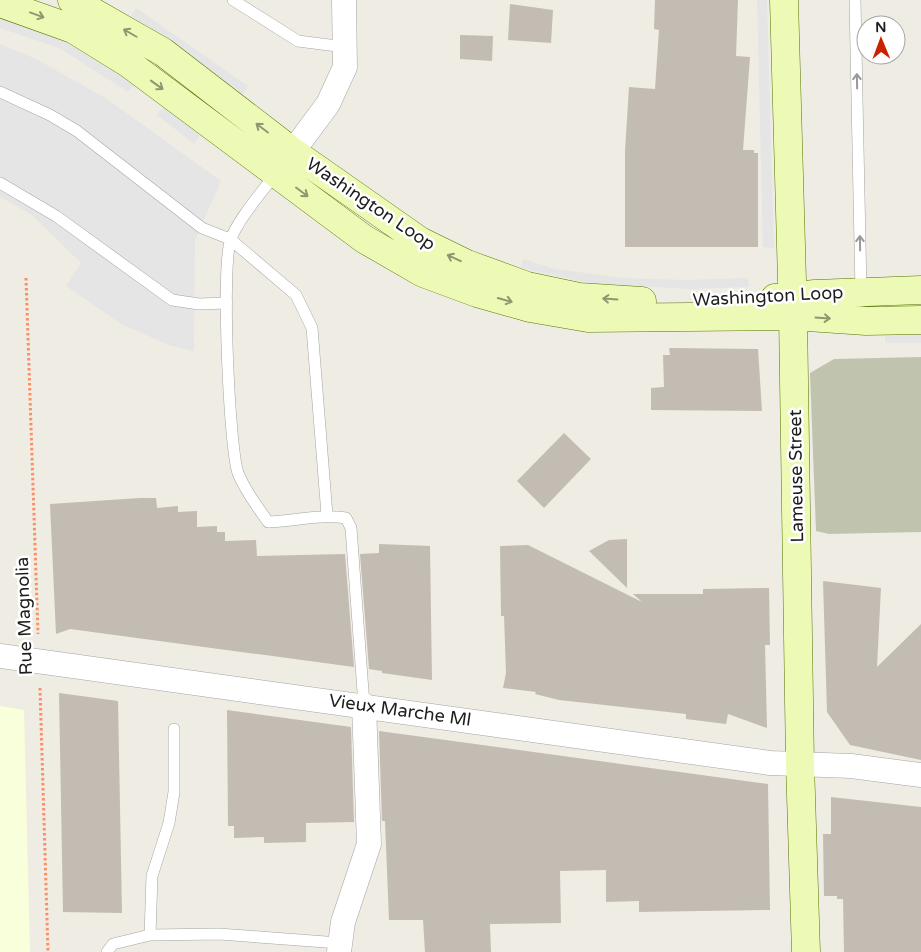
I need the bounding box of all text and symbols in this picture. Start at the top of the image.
one-way arrow [29,11,44,20]
north arrow [856,15,906,65]
text: N [875,19,887,36]
one-way arrow [123,28,138,38]
one-way arrow [852,73,862,90]
one-way arrow [150,79,163,90]
one-way arrow [256,122,269,133]
street label: Washington Loop [302,153,440,255]
one-way arrow [295,187,308,198]
one-way arrow [855,236,865,252]
one-way arrow [447,252,462,262]
street label: Washington Loop [692,281,844,311]
one-way arrow [602,294,618,303]
one-way arrow [496,296,512,306]
one-way arrow [815,313,831,323]
street label: Lameuse Street [784,409,808,543]
street label: Rue Magnolia [11,556,37,676]
street label: Vieux Marche Ml [327,689,473,731]

